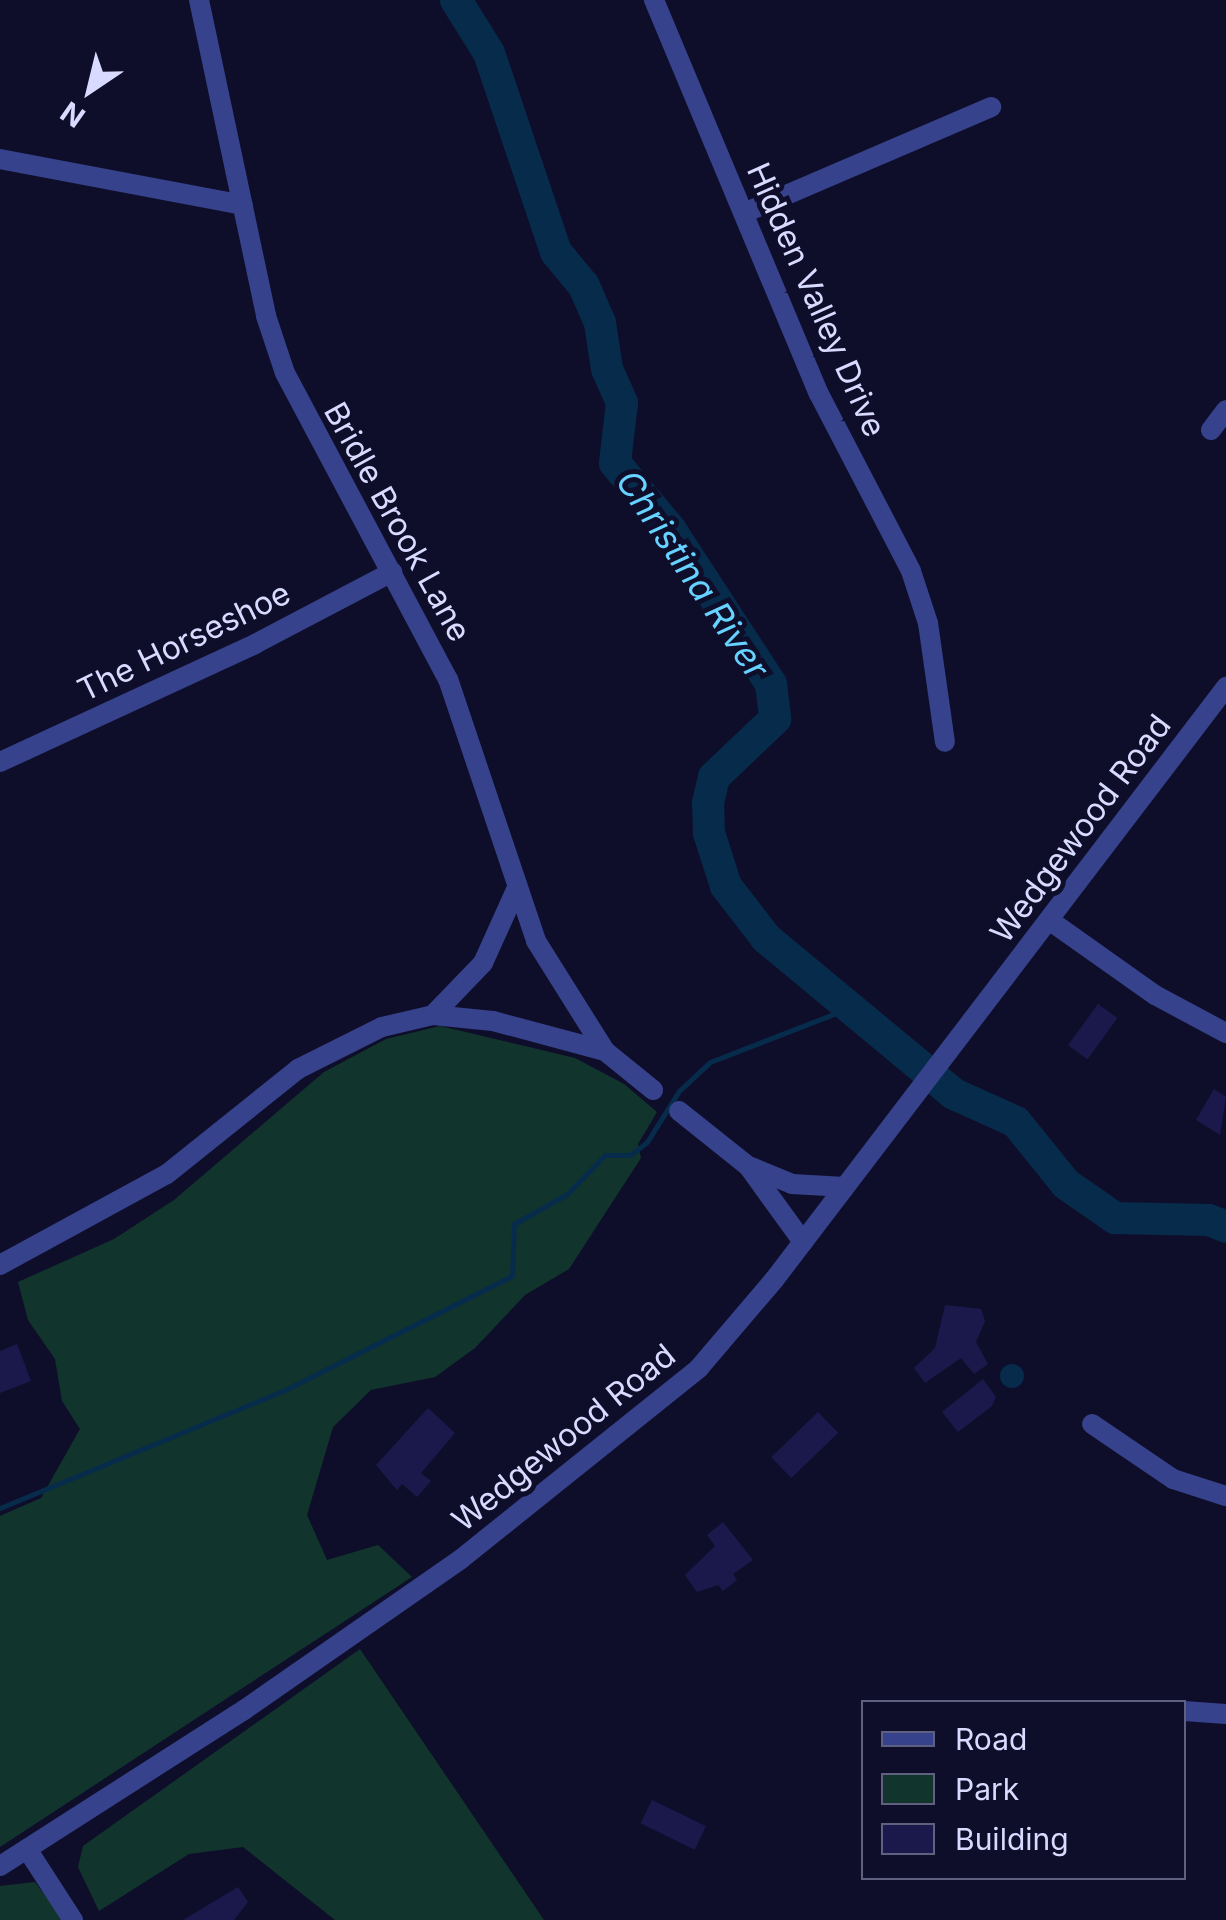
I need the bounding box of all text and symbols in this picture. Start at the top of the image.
north arrow [40,40,140,140]
text: N [54,95,91,135]
street label: Hidden Valley Drive [738,157,894,443]
street label: Bridle Brook Lane [315,396,479,648]
water label: Christina River [608,462,778,686]
street label: The Horseshoe [72,574,296,710]
street label: Wedgewood Road [983,707,1179,951]
street label: Wedgewood Road [445,1336,683,1540]
legend [861,1700,1186,1880]
text: Road [955,1721,1027,1757]
text: Park [955,1771,1019,1807]
text: Building [955,1821,1069,1857]

